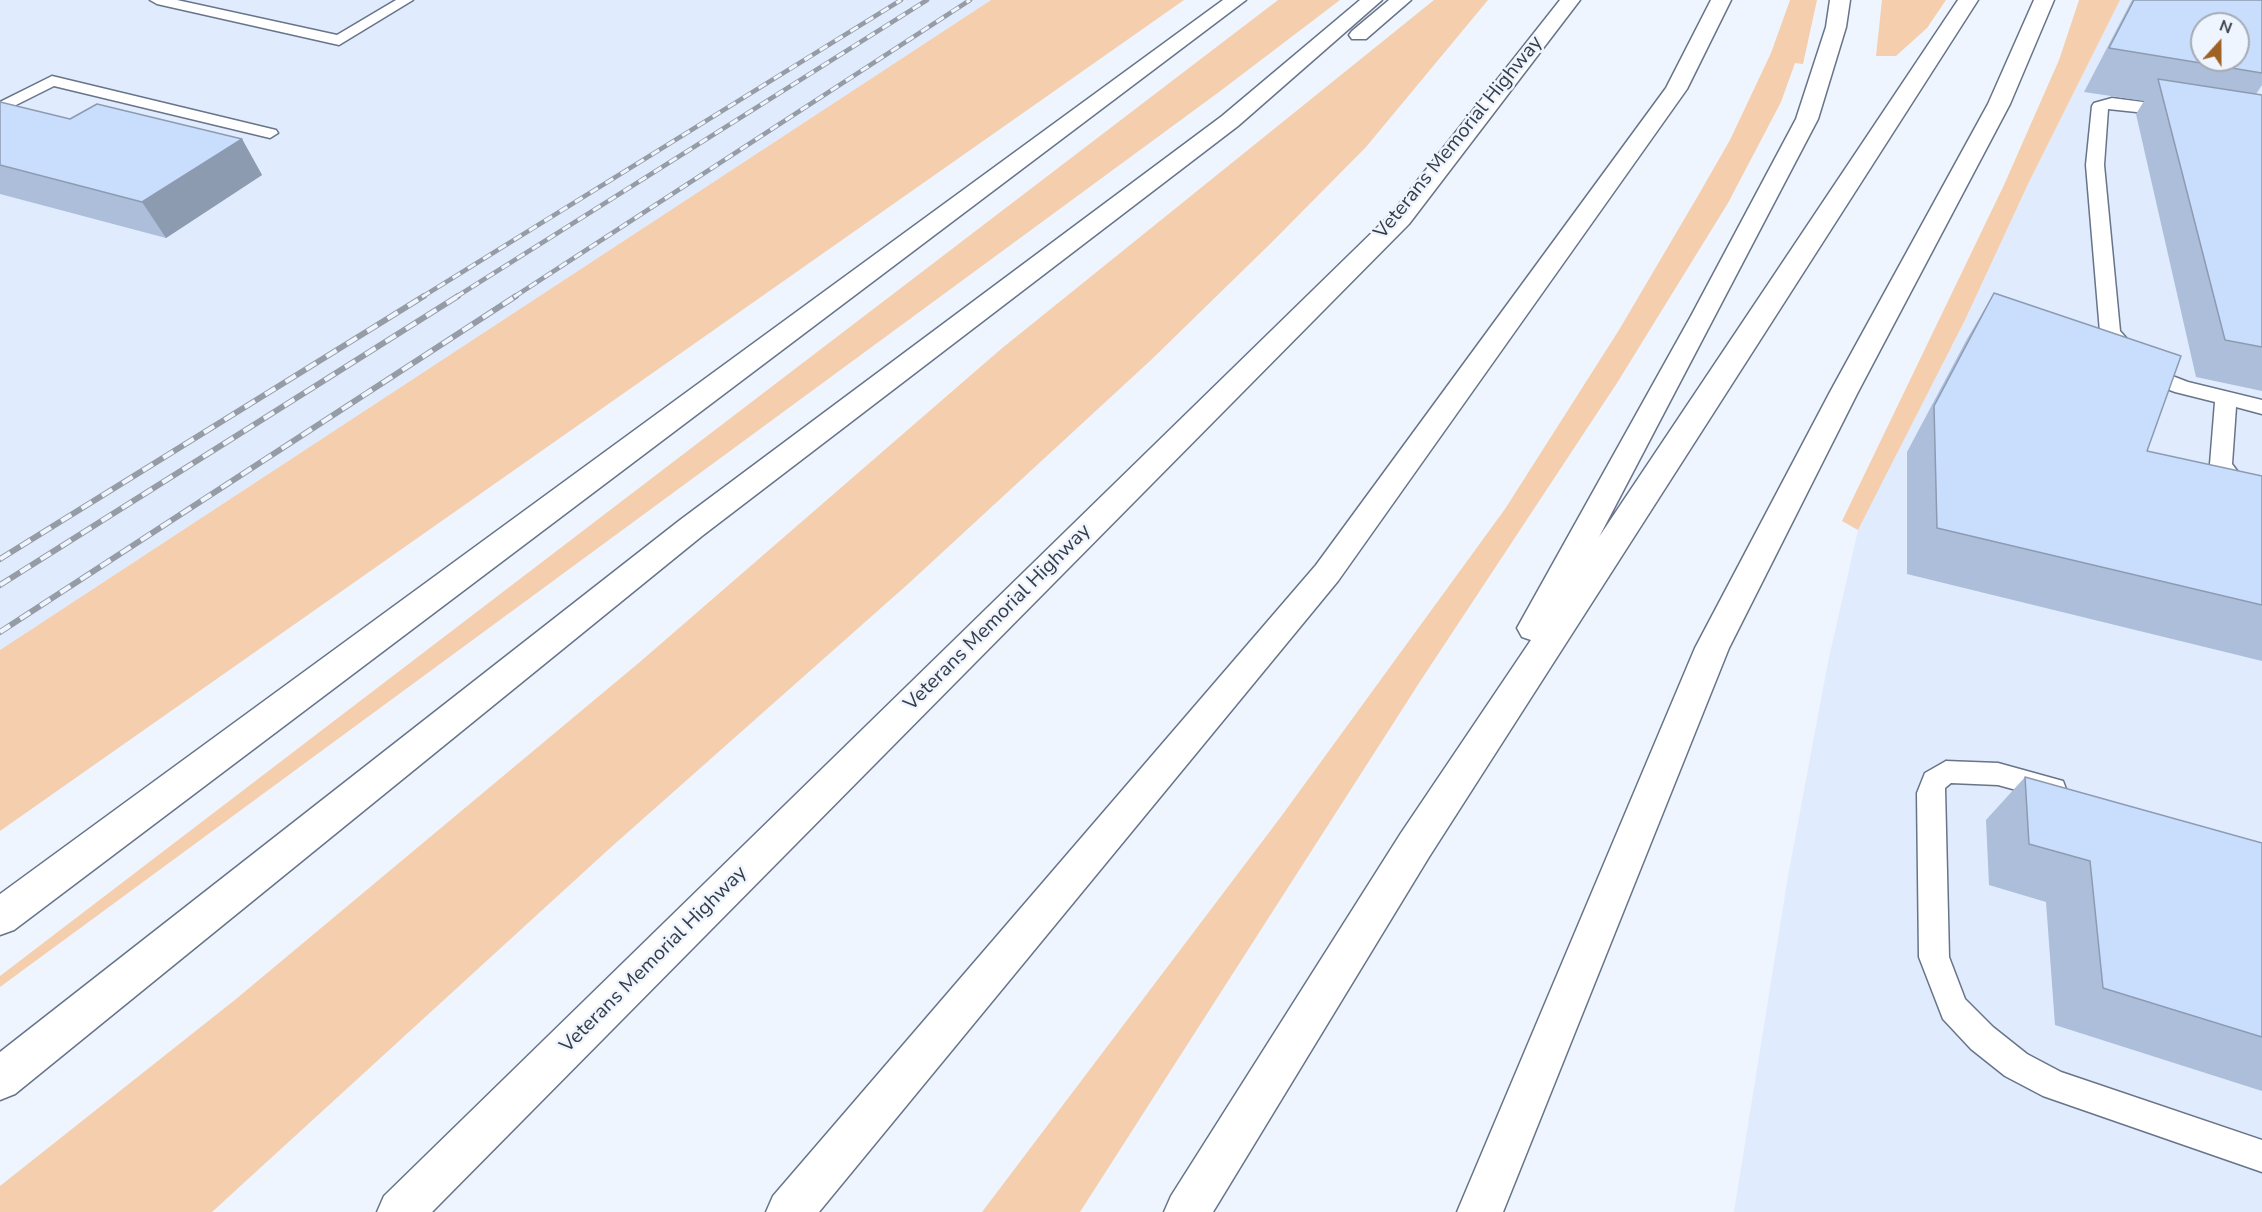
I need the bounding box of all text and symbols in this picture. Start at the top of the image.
north arrow [2190,12,2250,72]
text: N [2216,15,2235,39]
street label: Veterans Memorial Highway [1370,32,1548,244]
street label: Veterans Memorial Highway [900,520,1096,716]
street label: Veterans Memorial Highway [556,862,752,1058]

